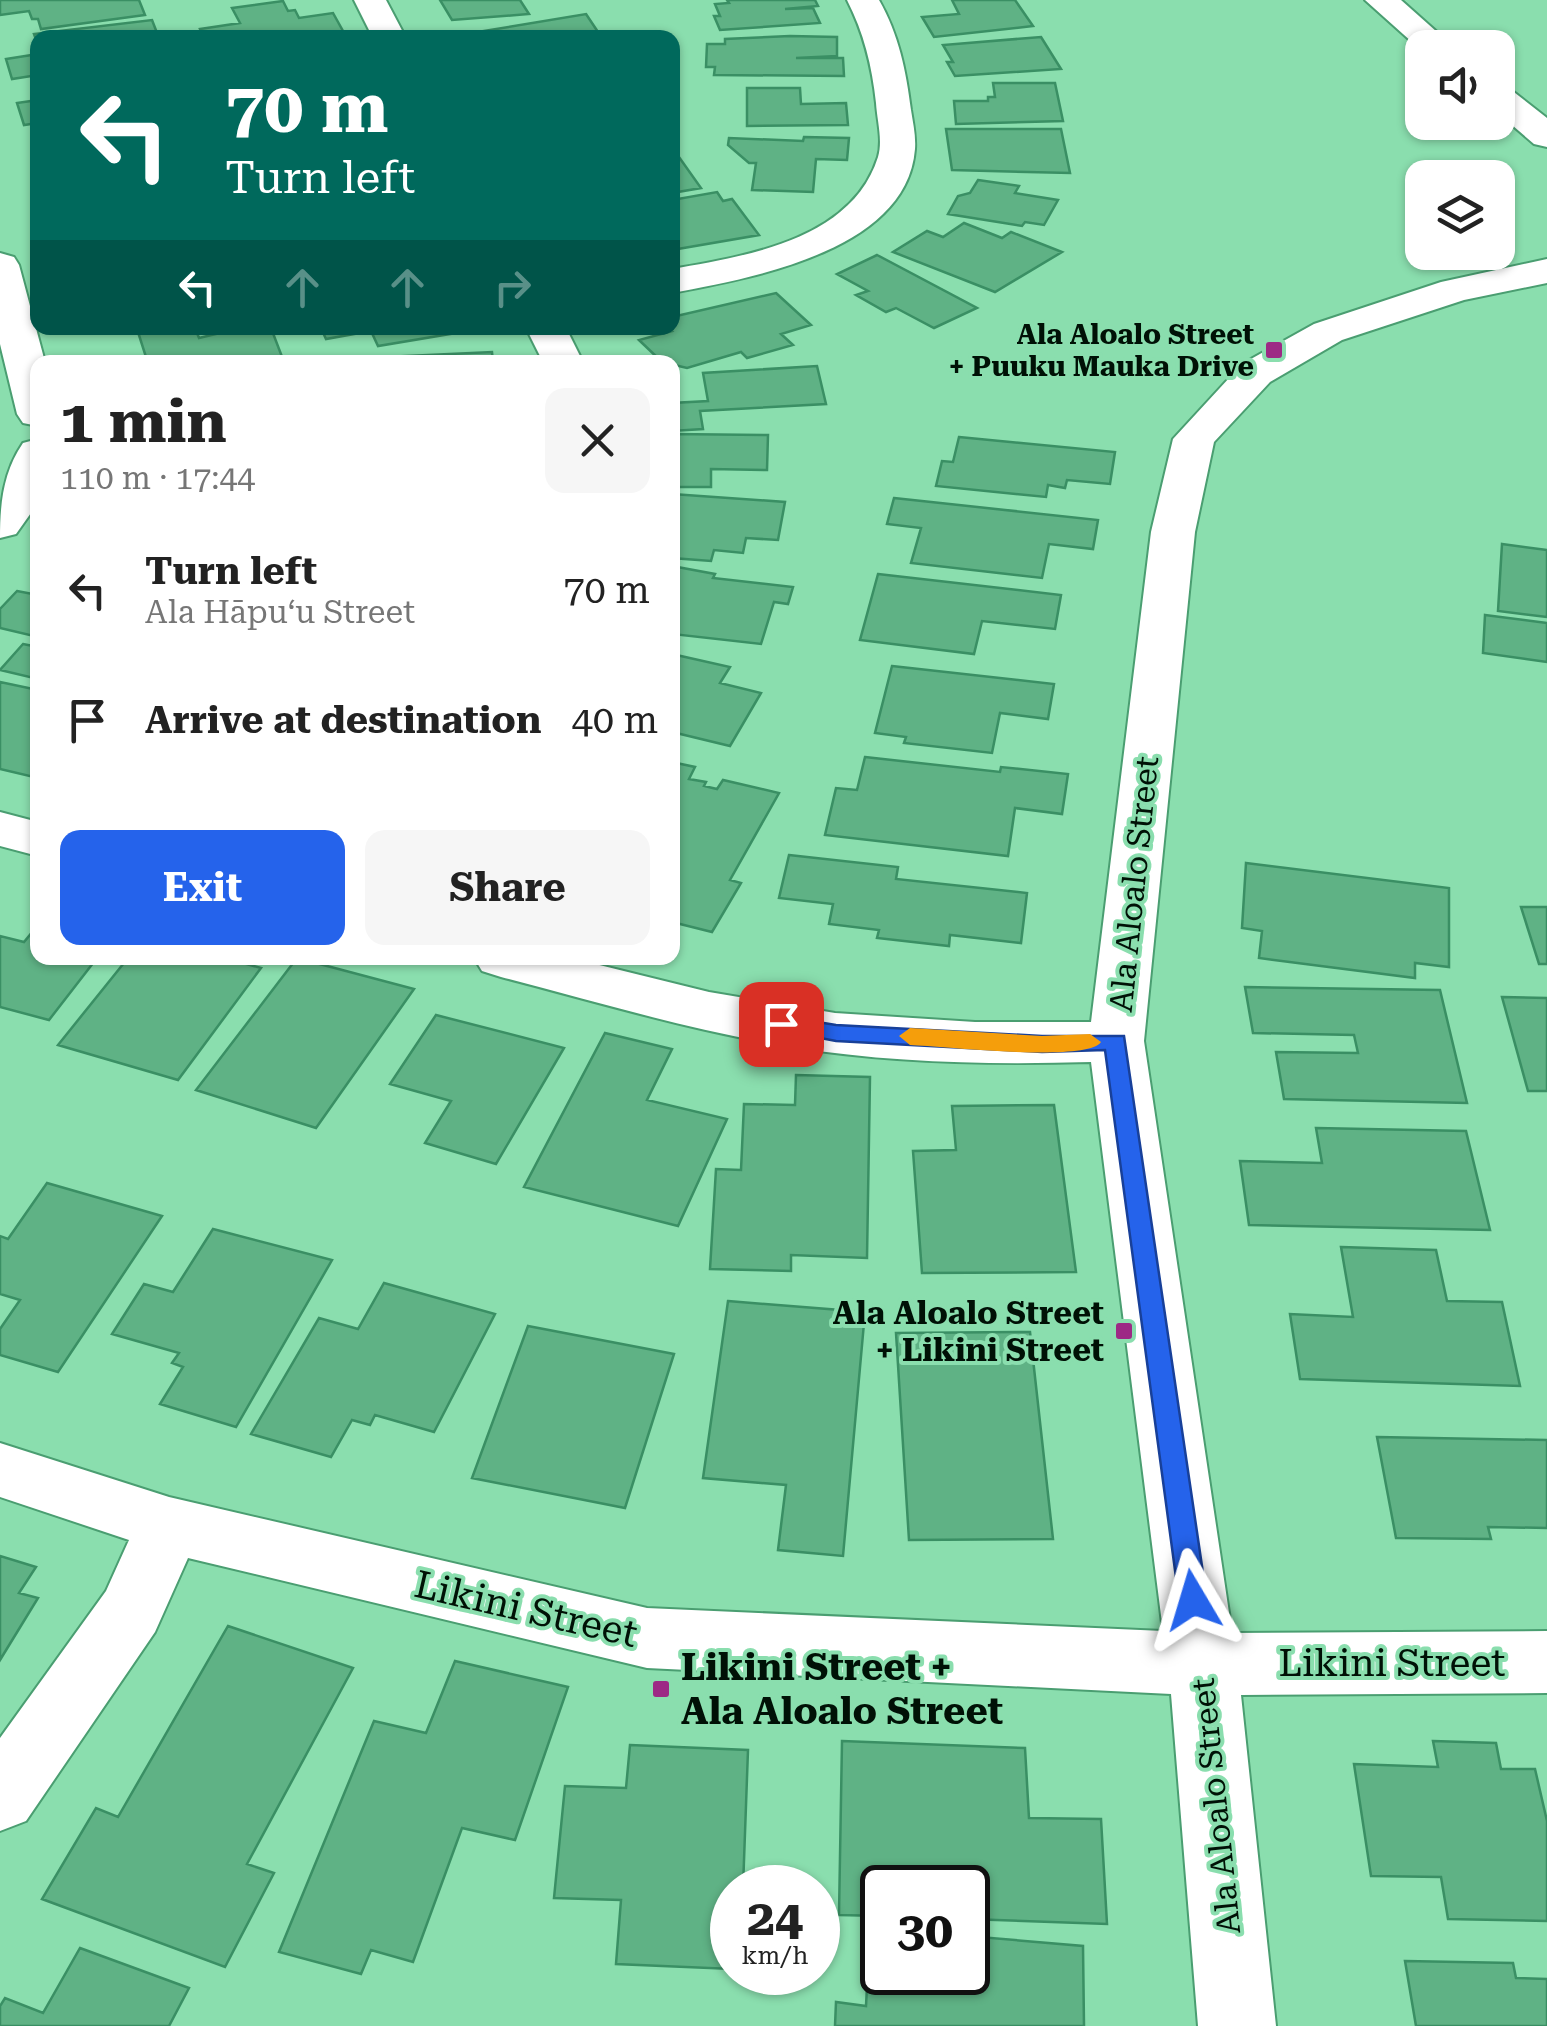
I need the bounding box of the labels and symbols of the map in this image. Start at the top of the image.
place label: Ala Aloalo Street + Puuku Mauka Drive [949,318,1254,383]
marker: Ala Aloalo Street + Puuku Mauka Drive [1263,339,1285,361]
street label: Ala Aloalo Street [1102,754,1166,1014]
pin [739,982,824,1067]
place label: Ala Aloalo Street + Likini Street [833,1294,1104,1369]
marker: Ala Aloalo Street + Likini Street [1113,1320,1135,1342]
position arrow [1141,1548,1245,1652]
street label: Likini Street [410,1562,642,1656]
street label: Likini Street [1278,1641,1506,1685]
place label: Likini Street + Ala Aloalo Street [681,1645,1003,1733]
street label: Ala Aloalo Street [1184,1676,1248,1936]
marker: Likini Street + Ala Aloalo Street [650,1678,672,1700]
speed limit sign: 30 [860,1865,990,1995]

